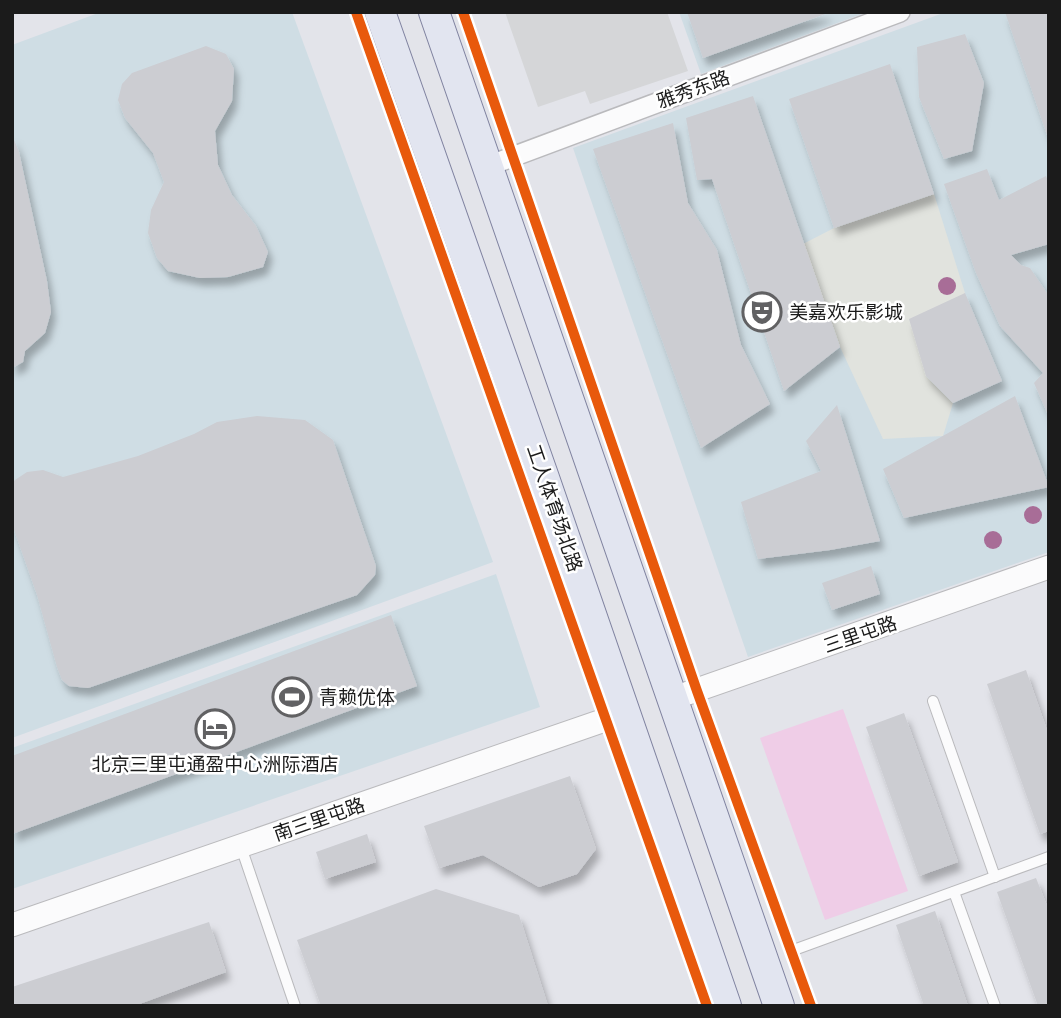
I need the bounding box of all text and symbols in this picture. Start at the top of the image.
street label: 雅秀东路 [654,67,732,112]
theatre icon: 美嘉欢乐影城 [741,291,783,333]
place label: 美嘉欢乐影城 [789,302,903,323]
street label: 工人体育场北路 [523,442,586,574]
street label: 三里屯路 [821,612,900,657]
sports icon: 青赖优体 [271,676,313,718]
place label: 青赖优体 [319,687,395,708]
hotel icon: 北京三里屯通盈中心洲际酒店 [194,708,236,750]
place label: 北京三里屯通盈中心洲际酒店 [91,754,339,775]
street label: 南三里屯路 [271,794,368,845]

